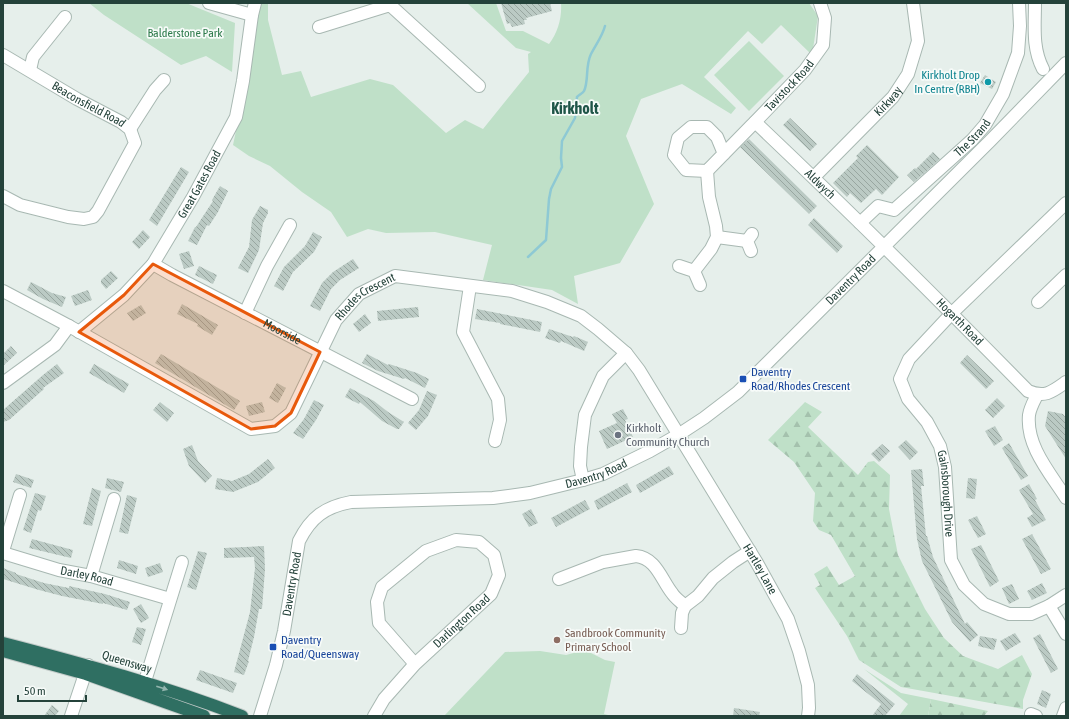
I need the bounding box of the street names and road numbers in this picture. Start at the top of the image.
street label: Tavistock Road [762,57,817,114]
street label: Beaconsfield Road [49,79,129,130]
street label: Kirkway [871,84,905,119]
street label: The Strand [951,117,994,160]
street label: Great Gates Road [175,148,224,221]
street label: Aldwych [802,166,838,202]
street label: Daventry Road [823,252,879,308]
street label: Rhodes Crescent [332,270,398,323]
street label: Hogarth Road [933,295,986,348]
street label: Moorside [261,316,304,348]
street label: Gainsborough Drive [934,449,956,537]
street label: Daventry Road [564,456,630,491]
street label: Hartley Lane [740,541,780,597]
street label: Daventry Road [280,551,304,617]
street label: Darley Road [59,563,115,589]
street label: Darlington Road [430,591,493,651]
street label: Queensway [100,648,154,676]

